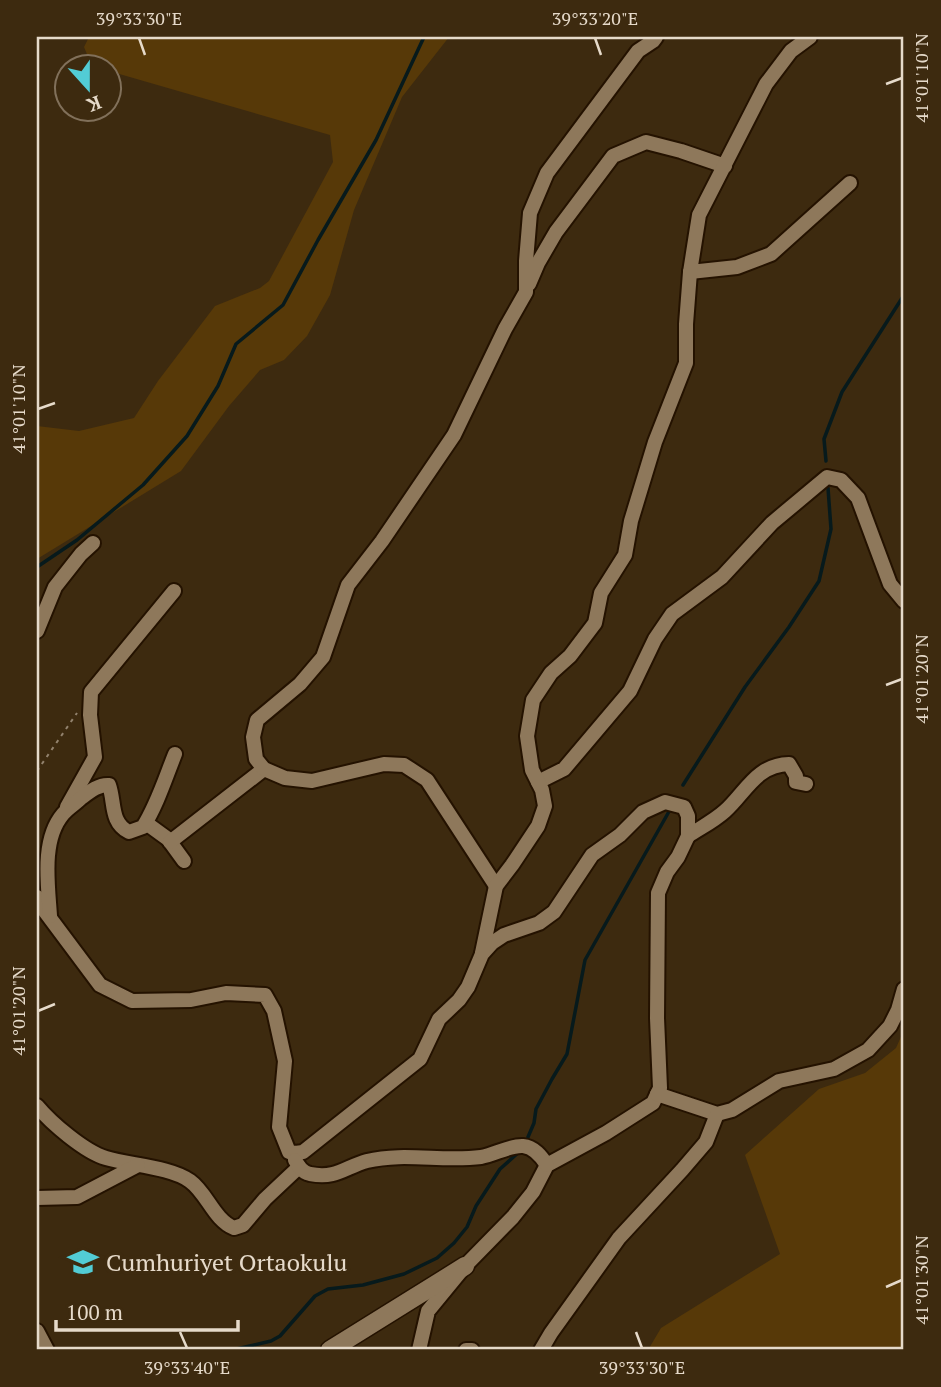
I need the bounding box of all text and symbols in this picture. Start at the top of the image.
text: 39°33'30"E [96,6,182,30]
text: 39°33'20"E [552,6,638,30]
text: 41°01'10"N [909,33,933,123]
north arrow [52,52,122,122]
text: K [83,90,105,119]
text: 41°01'10"N [6,364,30,454]
text: 41°01'20"N [909,634,933,724]
text: 41°01'20"N [6,966,30,1056]
text: 41°01'30"N [909,1235,933,1325]
school or university icon: Cumhuriyet Ortaokulu [66,1245,100,1279]
place label: Cumhuriyet Ortaokulu [106,1246,347,1278]
scale bar [56,1289,238,1333]
text: 100 m [66,1298,123,1326]
text: 39°33'40"E [144,1355,230,1379]
text: 39°33'30"E [599,1355,685,1379]

